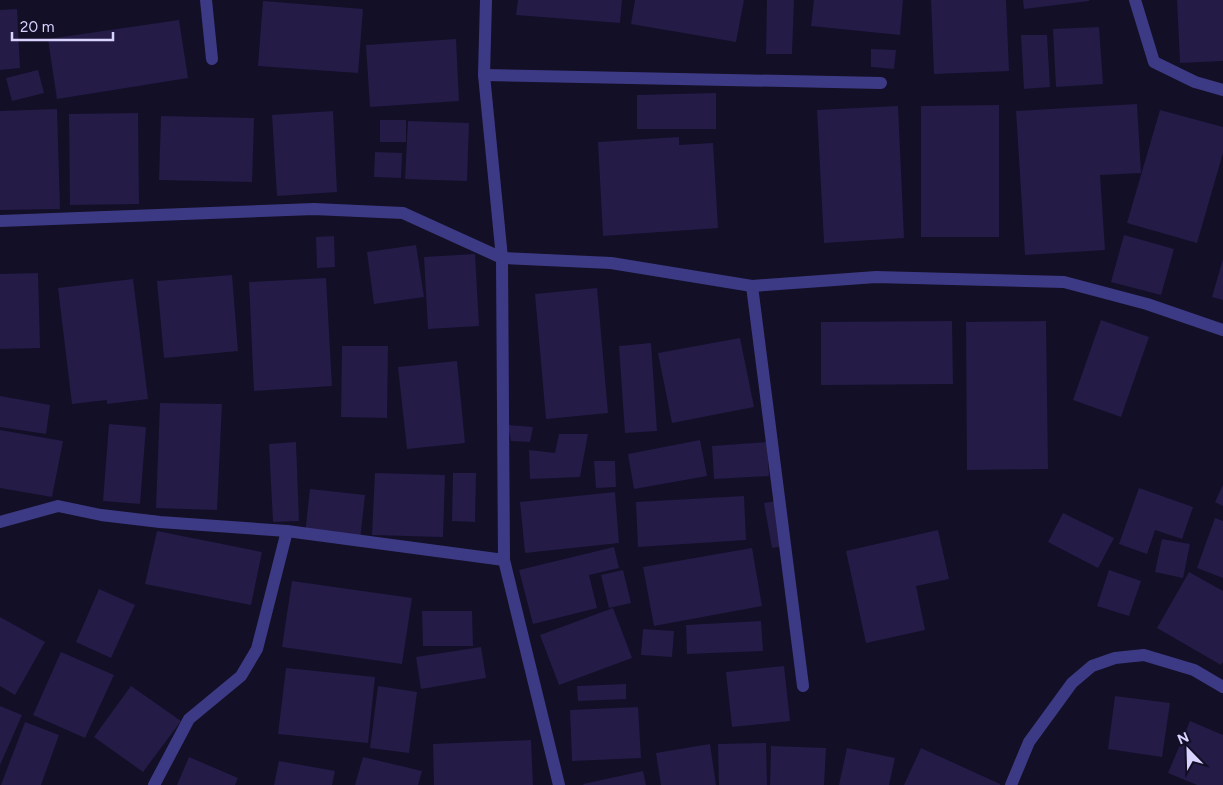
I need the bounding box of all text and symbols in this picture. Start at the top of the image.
scale bar [12,10,114,42]
text: 20 m [20,18,54,36]
north arrow [1163,725,1213,775]
text: N [1175,729,1191,748]

